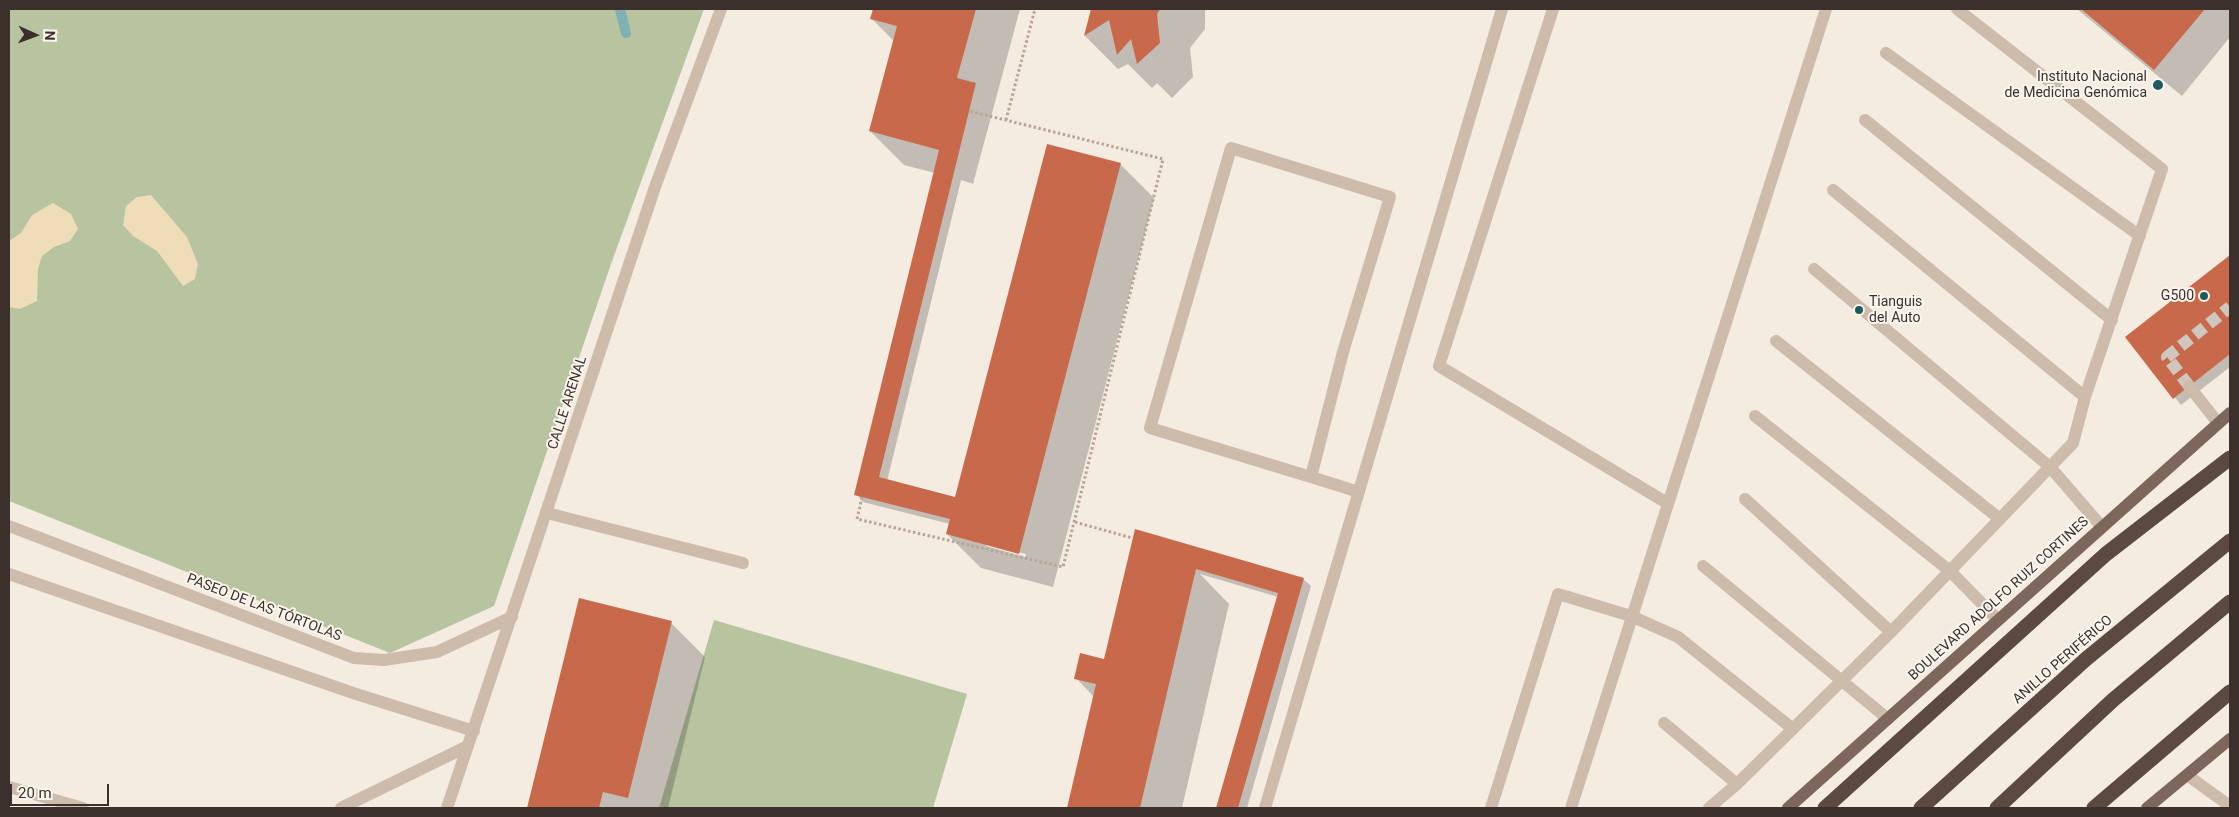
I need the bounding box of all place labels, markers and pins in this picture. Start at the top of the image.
place label: Instituto Nacional de Medicina Genómica [2004,69,2147,102]
marker: Instituto Nacional de Medicina Genómica [2151,78,2165,92]
place label: G500 [2161,288,2194,304]
marker: G500 [2198,290,2210,302]
place label: Tianguis del Auto [1869,294,1922,326]
marker: Tianguis del Auto [1853,304,1865,316]

